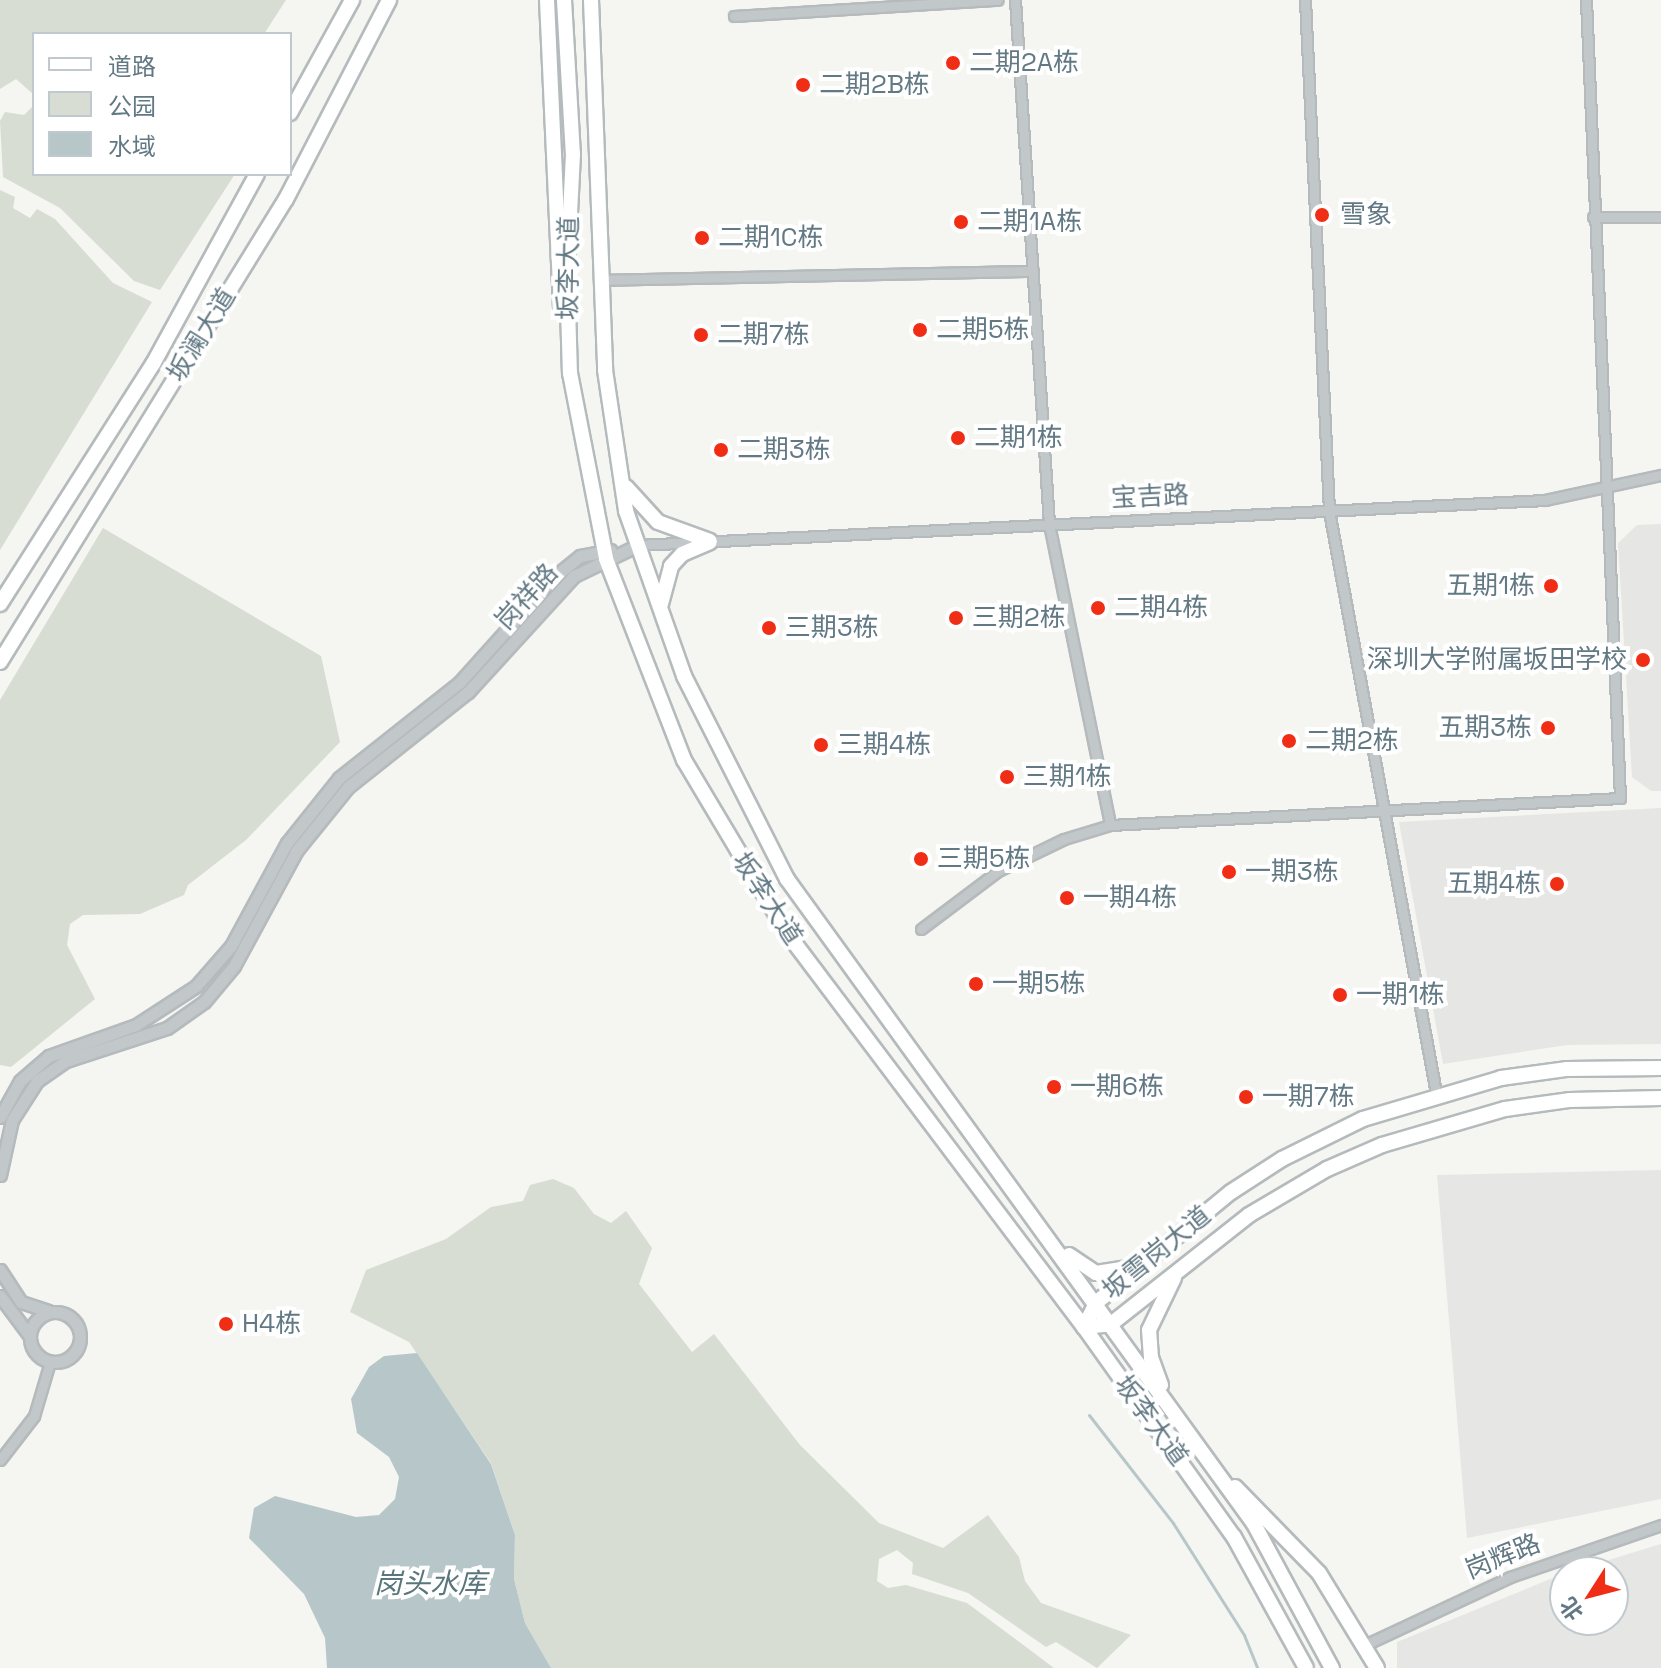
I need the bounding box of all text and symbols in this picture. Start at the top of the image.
legend [32,32,292,176]
place label: 二期2A栋 [969,47,1079,79]
text: 道路 [108,51,156,82]
marker: 二期2A栋 [944,54,962,72]
place label: 二期2B栋 [819,69,930,101]
marker: 二期2B栋 [794,76,812,94]
text: 公园 [108,91,156,122]
text: 水域 [108,131,156,162]
place label: 雪象 [1340,199,1392,231]
marker: 雪象 [1311,204,1333,226]
place label: 二期1A栋 [977,206,1082,238]
marker: 二期1A栋 [952,213,970,231]
street label: 坂李大道 [552,216,586,320]
place label: 二期1C栋 [718,222,824,254]
marker: 二期1C栋 [693,229,711,247]
street label: 坂澜大道 [161,283,243,387]
place label: 二期5栋 [936,314,1030,346]
place label: 二期7栋 [717,319,810,351]
marker: 二期5栋 [911,321,929,339]
marker: 二期7栋 [692,326,710,344]
place label: 二期1栋 [974,422,1063,454]
marker: 二期1栋 [949,429,967,447]
place label: 二期3栋 [737,434,831,466]
marker: 二期3栋 [712,441,730,459]
street label: 宝吉路 [1110,479,1190,515]
street label: 岗祥路 [489,558,565,636]
place label: 五期1栋 [1446,570,1535,602]
marker: 五期1栋 [1542,577,1560,595]
place label: 二期4栋 [1114,592,1208,624]
marker: 二期4栋 [1089,599,1107,617]
place label: 三期2栋 [972,602,1066,634]
marker: 三期2栋 [947,609,965,627]
place label: 三期3栋 [785,612,879,644]
marker: 三期3栋 [760,619,778,637]
place label: 深圳大学附属坂田学校 [1367,644,1627,676]
marker: 深圳大学附属坂田学校 [1634,651,1652,669]
place label: 五期3栋 [1438,712,1532,744]
marker: 五期3栋 [1539,719,1557,737]
place label: 二期2栋 [1305,725,1399,757]
place label: 三期4栋 [837,729,931,761]
marker: 二期2栋 [1280,732,1298,750]
marker: 三期4栋 [812,736,830,754]
place label: 三期1栋 [1023,761,1112,793]
marker: 三期1栋 [998,768,1016,786]
place label: 三期5栋 [937,843,1031,875]
street label: 坂李大道 [726,847,808,951]
marker: 三期5栋 [912,850,930,868]
place label: 一期3栋 [1245,856,1339,888]
marker: 一期3栋 [1220,863,1238,881]
place label: 五期4栋 [1447,868,1541,900]
marker: 五期4栋 [1548,875,1566,893]
place label: 一期4栋 [1083,882,1177,914]
marker: 一期4栋 [1058,889,1076,907]
place label: 一期5栋 [992,968,1086,1000]
marker: 一期5栋 [967,975,985,993]
place label: 一期1栋 [1356,979,1445,1011]
marker: 一期1栋 [1331,986,1349,1004]
place label: 一期6栋 [1070,1071,1164,1103]
marker: 一期6栋 [1045,1078,1063,1096]
place label: 一期7栋 [1262,1081,1355,1113]
marker: 一期7栋 [1237,1088,1255,1106]
street label: 坂雪岗大道 [1097,1200,1217,1306]
place label: H4栋 [242,1308,301,1340]
marker: H4栋 [217,1315,235,1333]
street label: 坂李大道 [1108,1370,1194,1472]
street label: 岗辉路 [1461,1528,1545,1586]
north arrow [1549,1556,1629,1636]
water label: 岗头水库 [374,1566,486,1600]
text: 北 [1553,1592,1589,1626]

